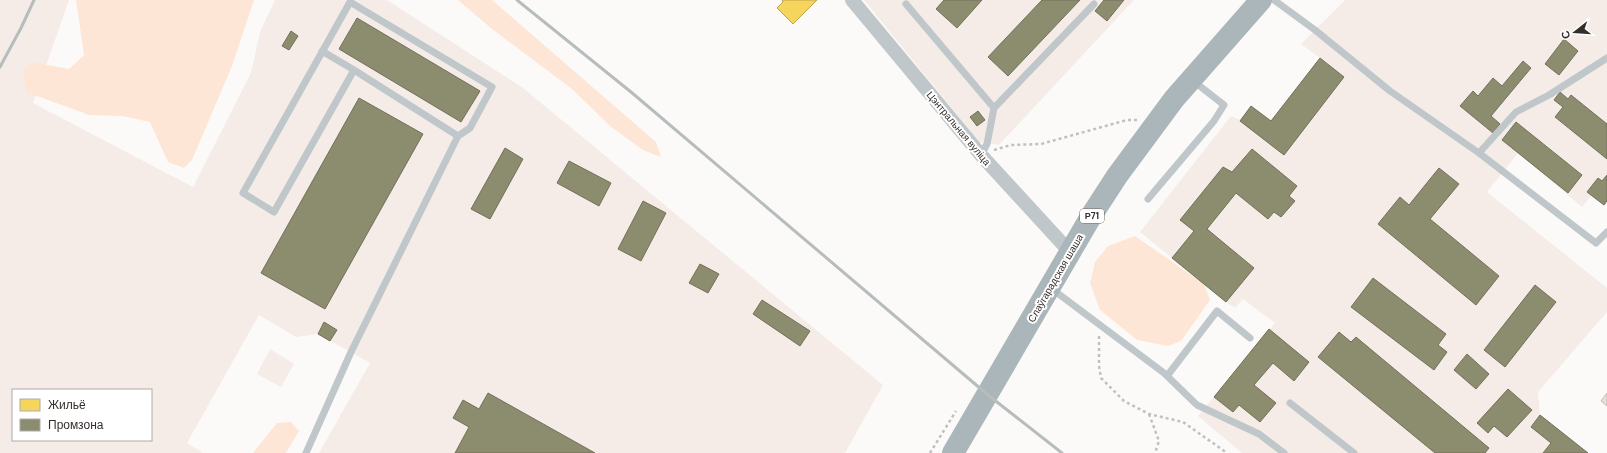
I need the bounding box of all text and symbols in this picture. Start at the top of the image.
north arrow [1555,12,1595,52]
text: С [1558,29,1573,41]
street label: Цэнтральная вуліца [924,88,994,169]
road number: Р71 [1080,209,1104,223]
street label: Слаўгарадская шаша [1025,231,1086,325]
legend [12,389,152,441]
text: Жильё [48,397,86,413]
text: Промзона [48,417,104,433]

